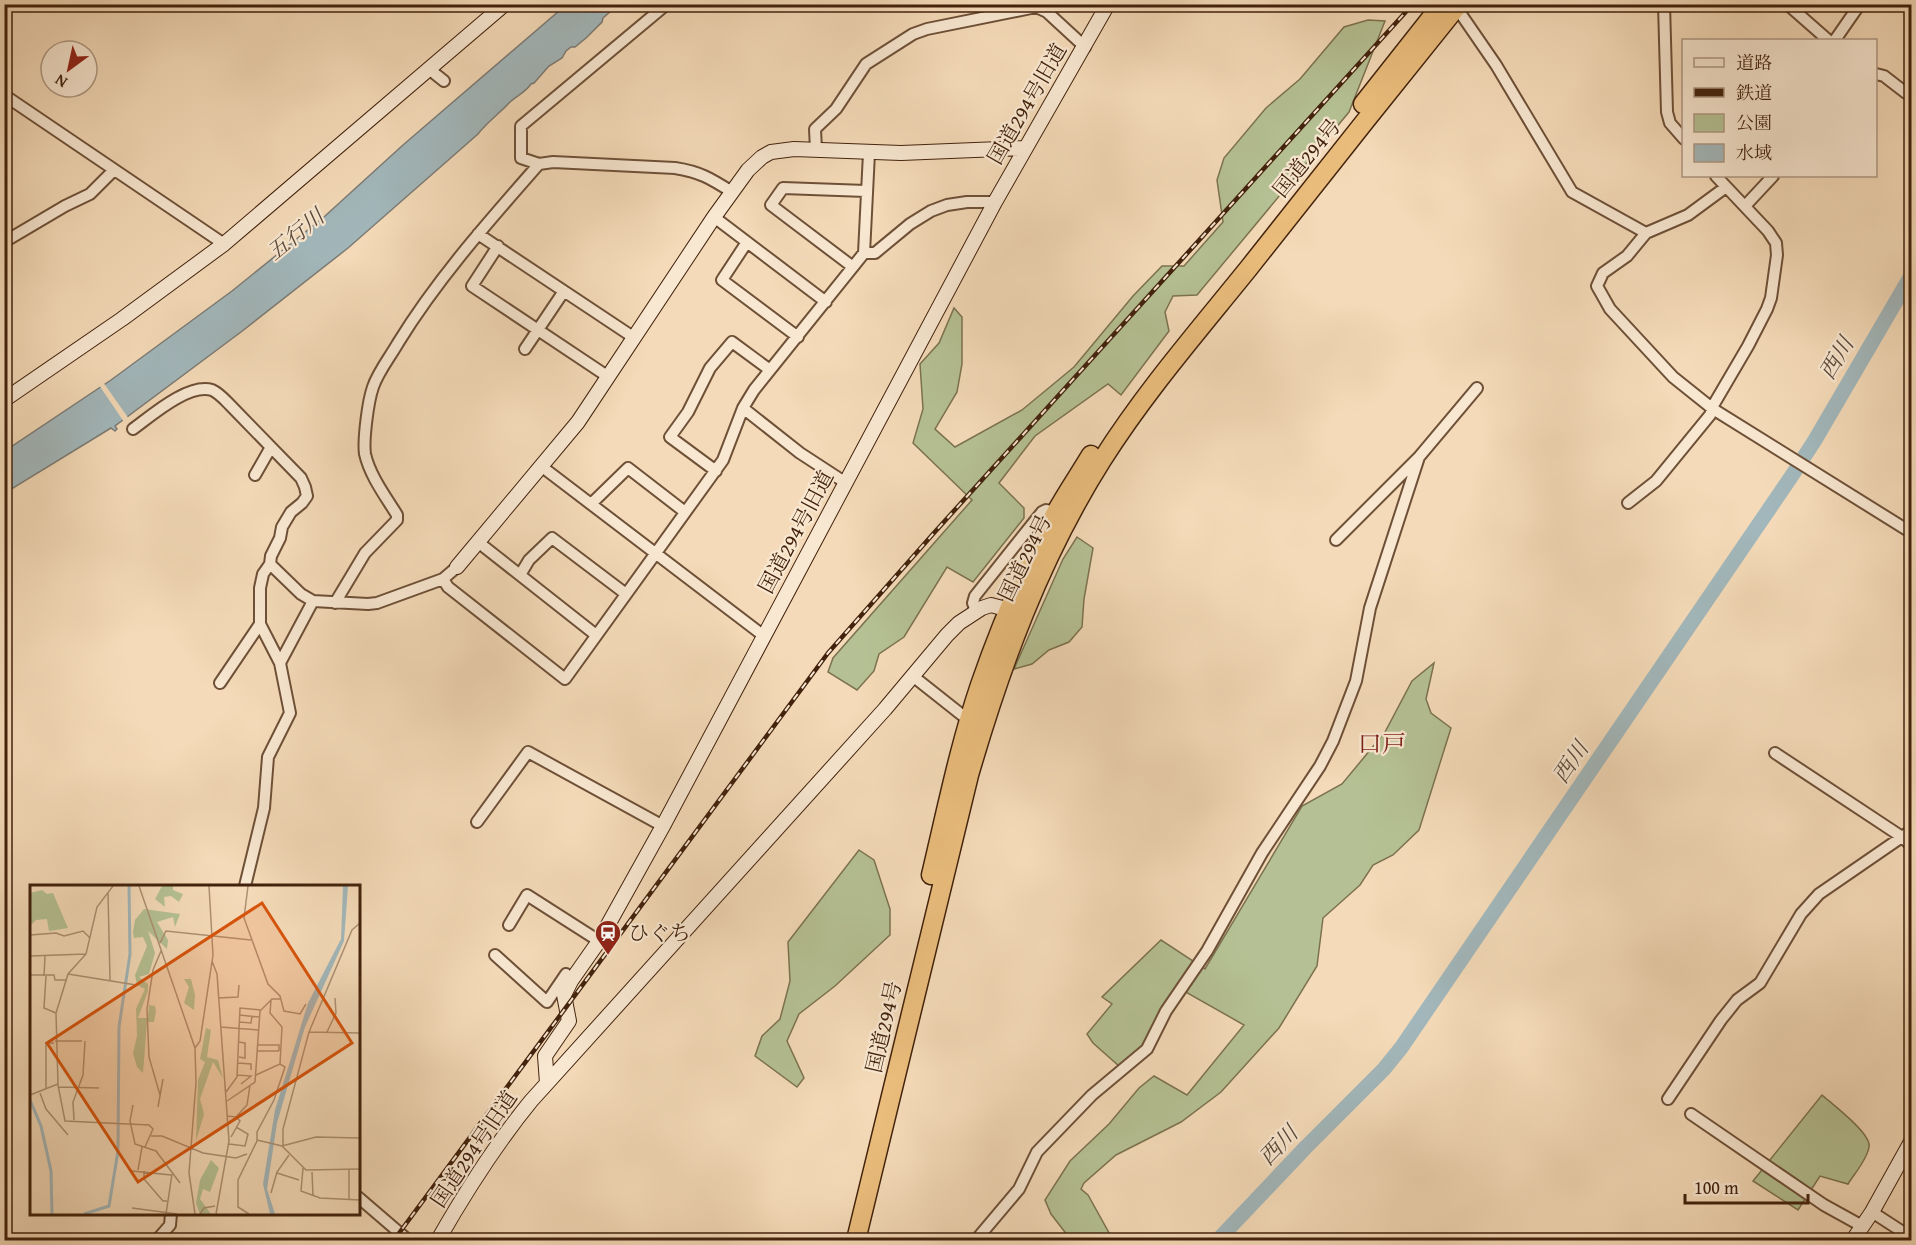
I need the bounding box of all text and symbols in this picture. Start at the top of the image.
street label: 国道294号旧道 [979,37,1074,170]
north arrow [39,39,99,99]
legend [1682,39,1877,177]
text: 道路 [1736,49,1772,76]
text: N [50,68,72,95]
text: 鉄道 [1736,79,1772,106]
text: 公園 [1736,109,1772,136]
street label: 国道294号 [1265,112,1348,204]
text: 水域 [1736,139,1772,166]
water label: 五行川 [259,200,332,267]
water label: 西川 [1811,329,1862,385]
street label: 国道294号旧道 [750,465,841,599]
street label: 国道294号 [990,509,1059,607]
district label: 口戸 [1358,726,1406,761]
water label: 西川 [1544,733,1597,789]
inset map [30,885,360,1215]
place label: ひぐち [628,917,691,948]
station icon: ひぐち [593,918,623,956]
street label: 国道294号 [858,978,909,1076]
street label: 国道294号旧道 [423,1084,524,1213]
water label: 西川 [1251,1117,1306,1172]
scale bar [1685,1167,1808,1205]
text: 100 m [1694,1174,1739,1201]

